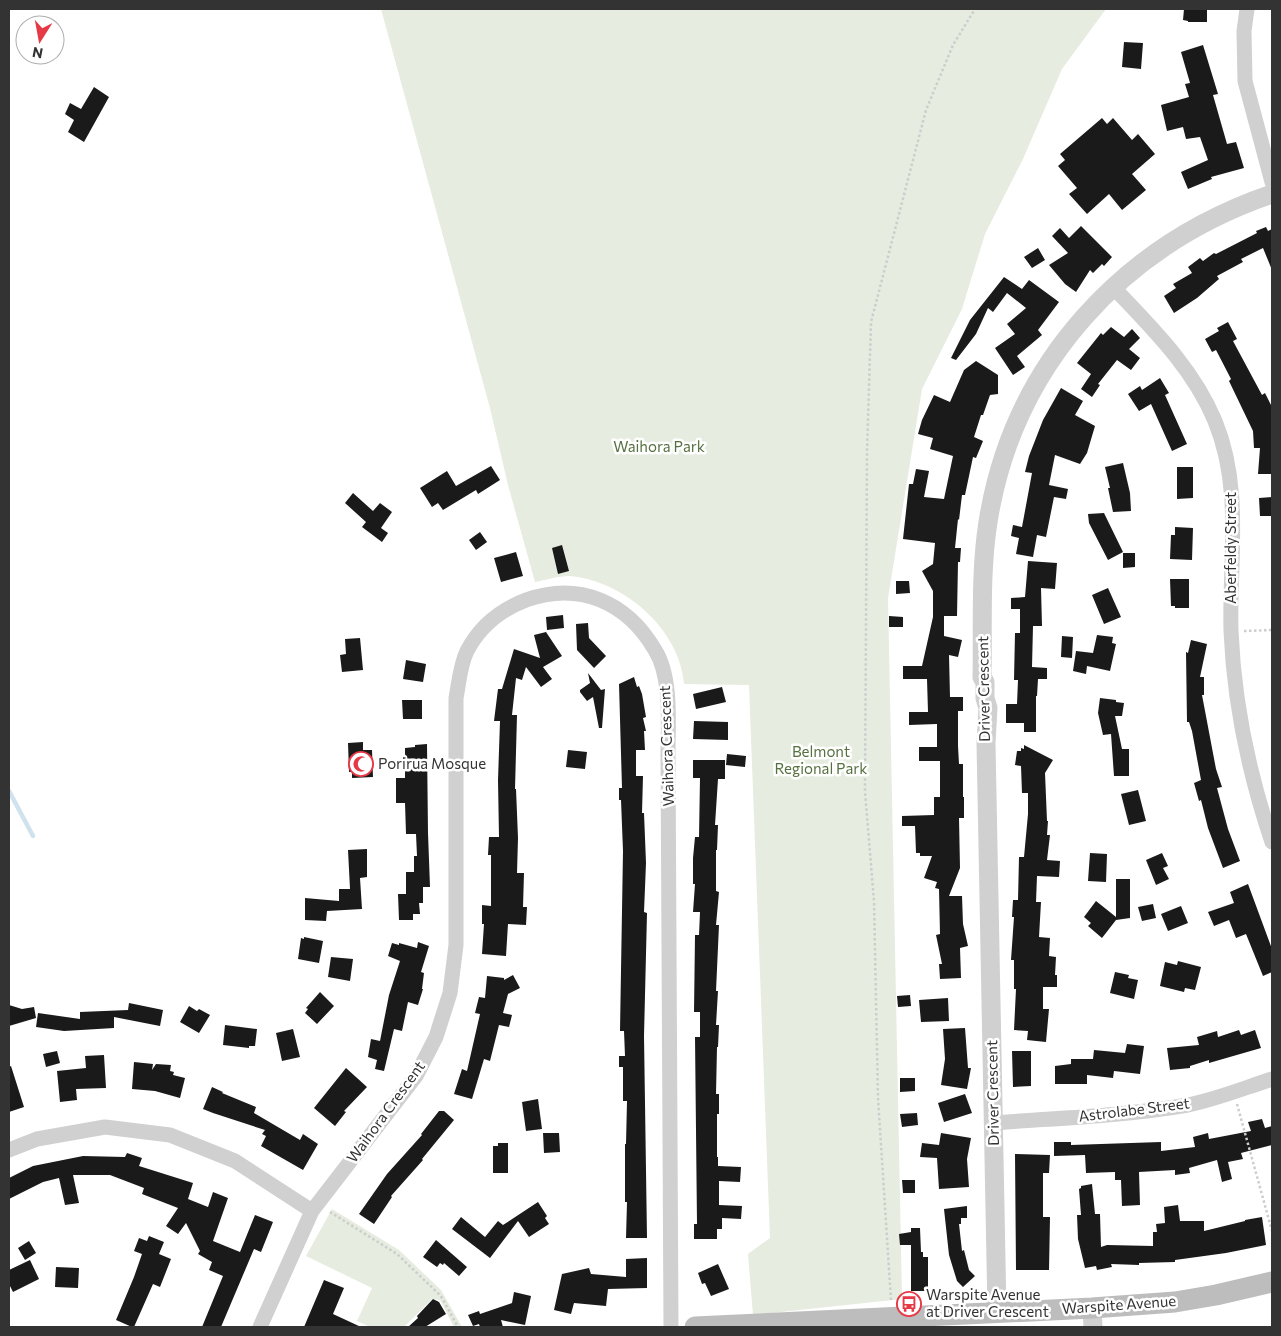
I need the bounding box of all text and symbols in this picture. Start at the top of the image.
north arrow [15,15,65,65]
text: N [31,44,44,63]
park label: Waihora Park [613,437,705,455]
street label: Aberfeldy Street [1221,492,1239,604]
street label: Driver Crescent [973,636,993,742]
street label: Waihora Crescent [655,685,677,807]
park label: Belmont Regional Park [775,742,867,777]
mosque icon: Porirua Mosque [348,751,374,777]
place label: Porirua Mosque [378,754,486,772]
street label: Driver Crescent [982,1040,1002,1146]
street label: Waihora Crescent [342,1057,428,1166]
street label: Astrolabe Street [1077,1093,1190,1125]
place label: Warspite Avenue at Driver Crescent [926,1285,1049,1320]
bus stop icon: Warspite Avenue at Driver Crescent [896,1291,922,1317]
street label: Warspite Avenue [1061,1291,1177,1317]

